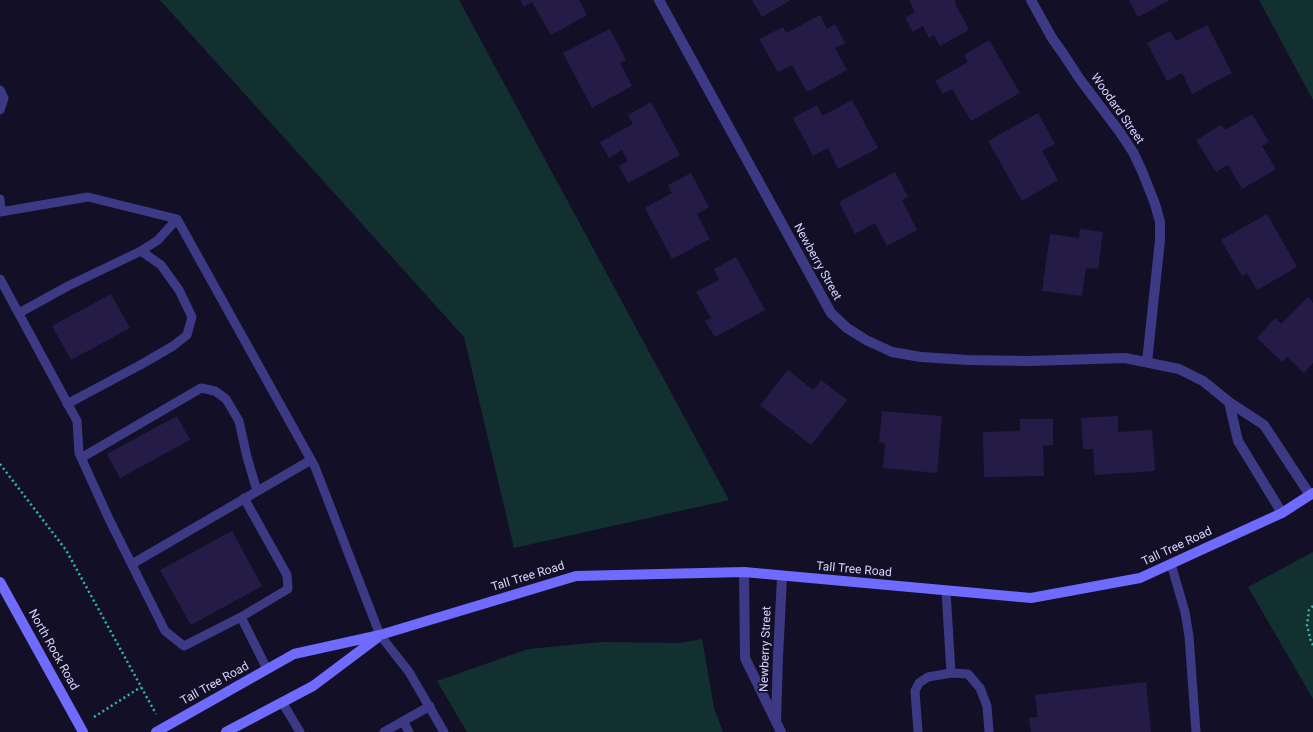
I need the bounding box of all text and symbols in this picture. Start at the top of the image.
street label: Woodard Street [1087,71,1147,147]
street label: Newberry Street [790,221,844,303]
street label: Tall Tree Road [1140,524,1214,570]
street label: Tall Tree Road [490,559,566,595]
street label: Tall Tree Road [816,560,892,580]
street label: Newberry Street [757,606,775,692]
street label: North Rock Road [25,607,81,693]
street label: Tall Tree Road [178,659,252,709]

